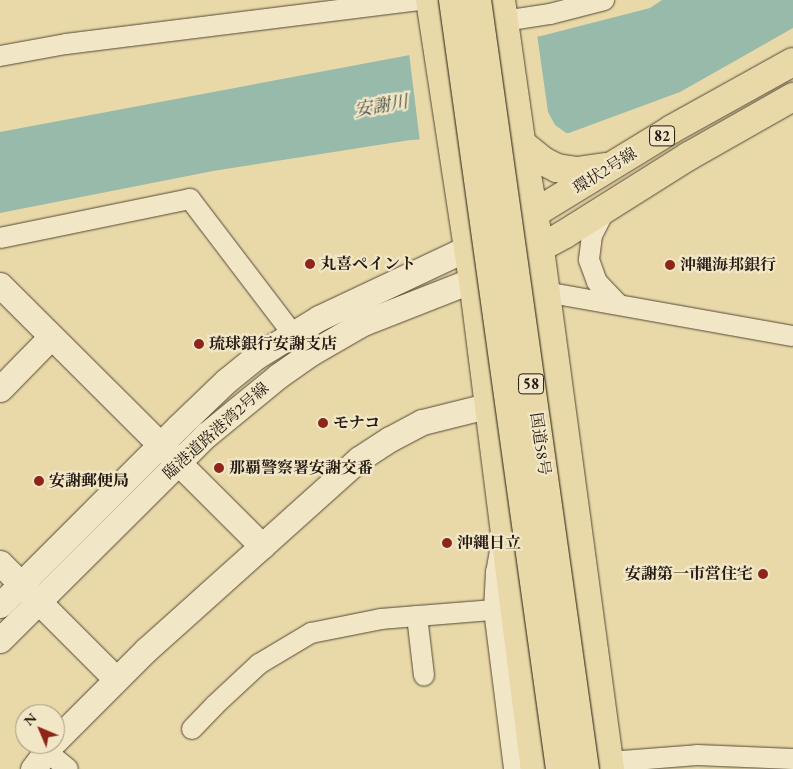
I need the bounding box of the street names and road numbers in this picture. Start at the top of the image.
road number: 82 [648,124,676,148]
street label: 環状2号線 [570,144,640,198]
road number: 58 [517,372,545,396]
street label: 臨港道路港湾2号線 [159,378,273,484]
street label: 国道58号 [526,411,554,477]

